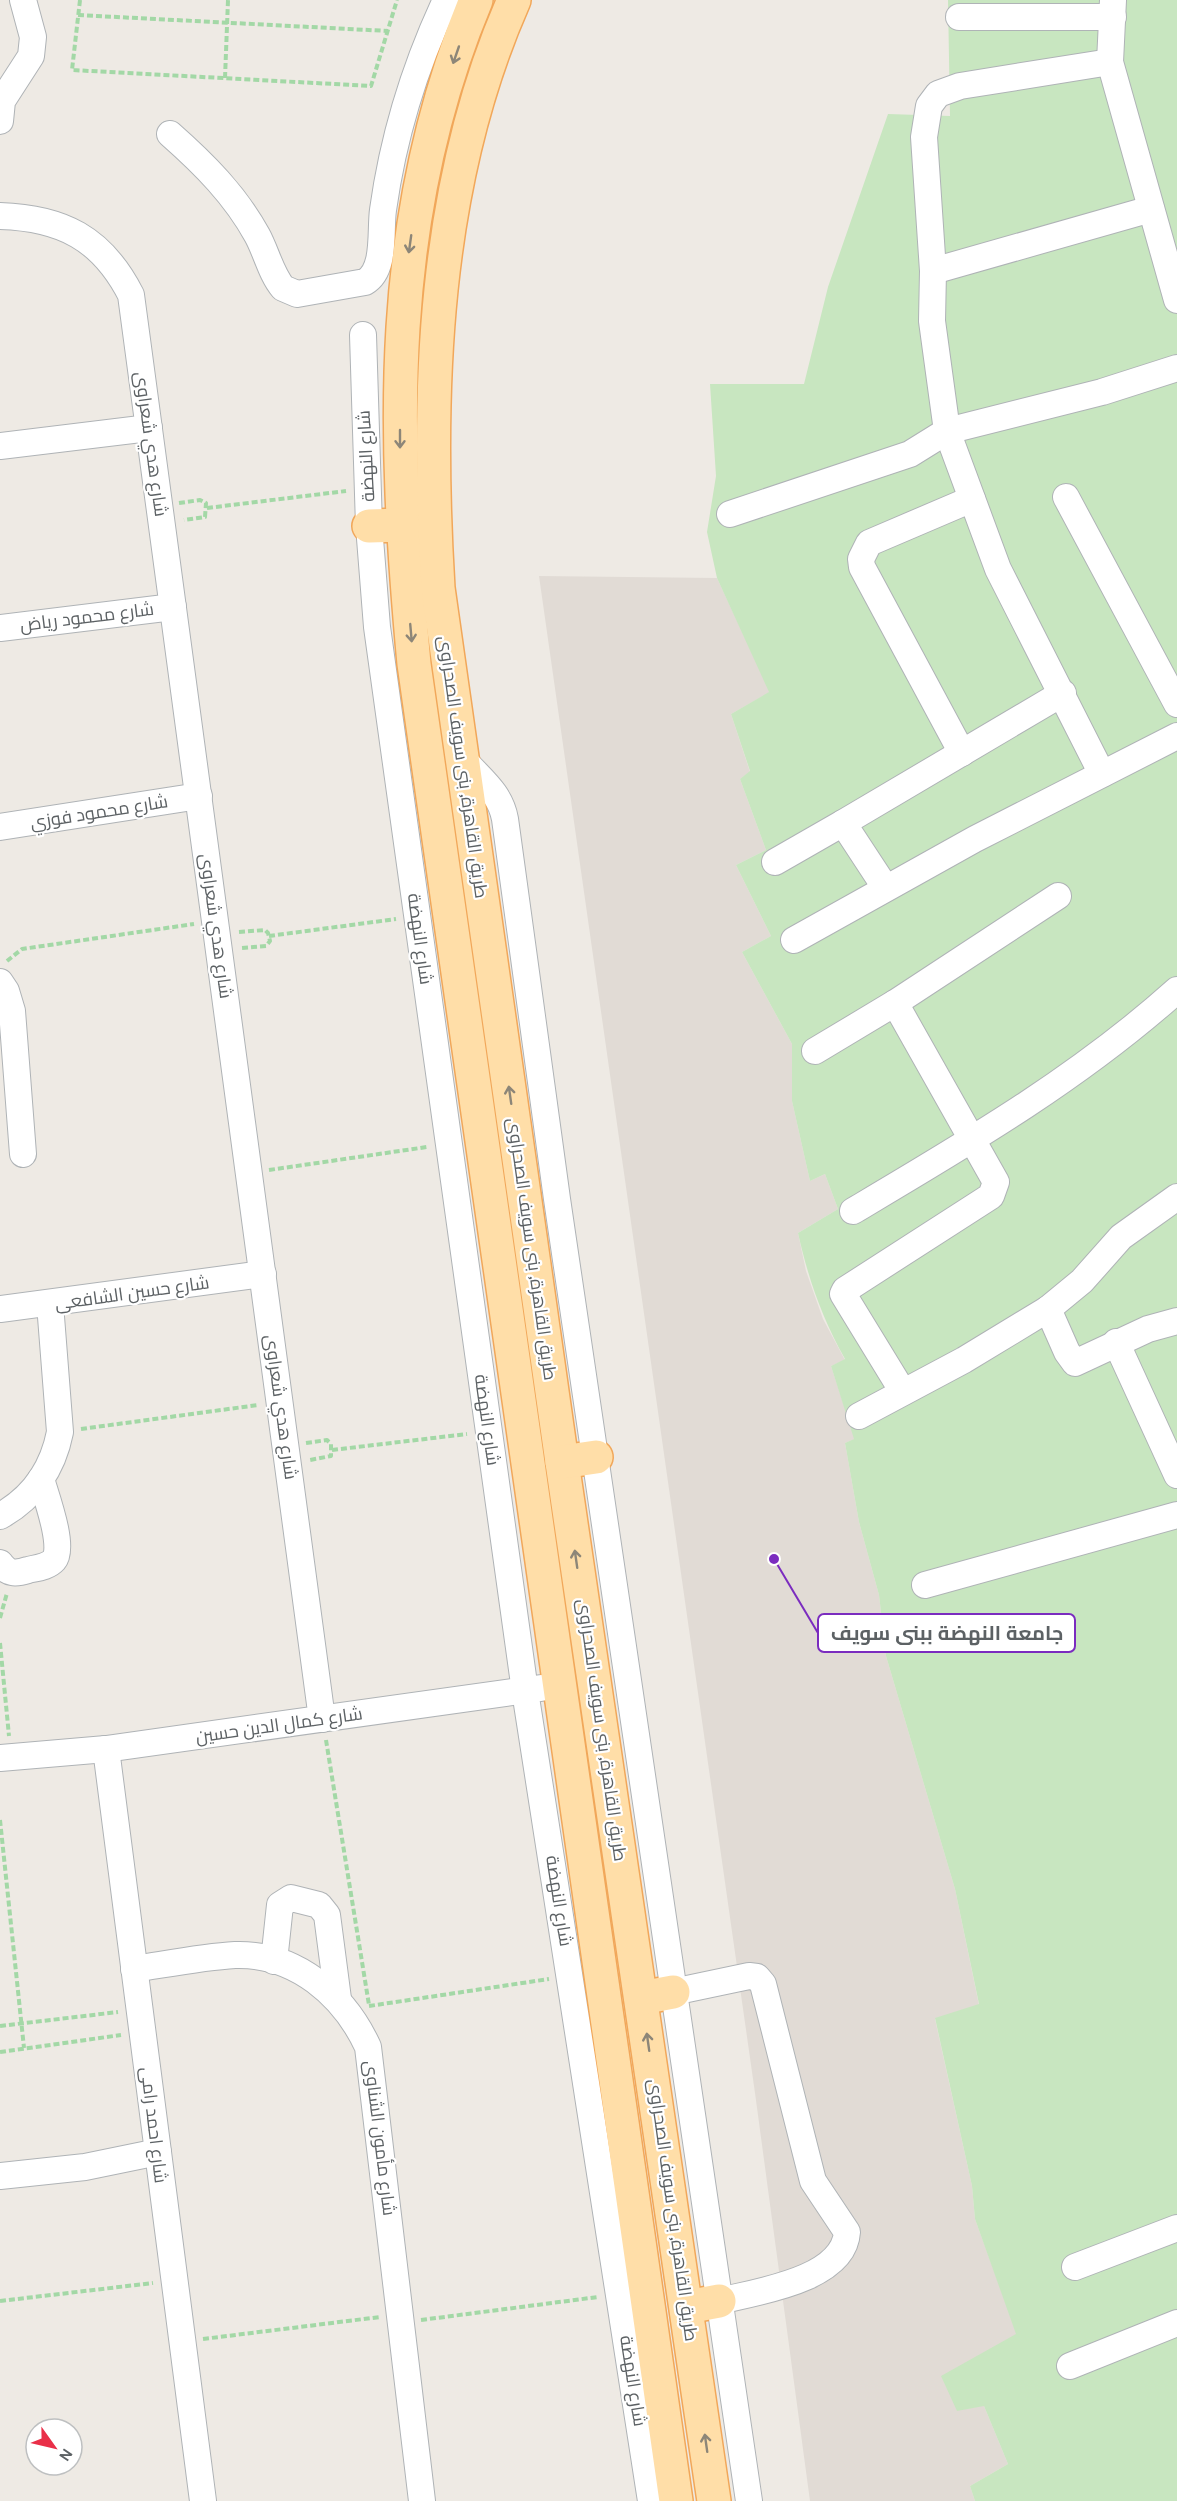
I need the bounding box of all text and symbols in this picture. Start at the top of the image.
one-way arrow [449,45,460,64]
one-way arrow [404,234,415,253]
street label: شارع هدي شعراوى [127,370,172,518]
street label: شارع النهضة [353,409,380,502]
one-way arrow [394,428,406,448]
street label: شارع محمود رياض [19,598,155,637]
one-way arrow [406,623,417,643]
street label: طريق القاهرة, بنى سويف الصحراوى [433,634,492,900]
street label: شارع محمود فوزي [29,790,170,837]
street label: شارع هدي شعراوى [192,852,237,1000]
street label: شارع النهضة [402,892,437,986]
one-way arrow [505,1086,516,1106]
street label: طريق القاهرة, بنى سويف الصحراوى [502,1116,561,1382]
street label: شارع حسين الشافعى [53,1271,211,1316]
street label: شارع هدي شعراوى [257,1333,302,1481]
street label: شارع النهضة [469,1373,504,1467]
one-way arrow [571,1549,582,1569]
street label: طريق القاهرة, بنى سويف الصحراوى [572,1597,631,1863]
callout: جامعة النهضة ببنى سويف [818,1614,1075,1652]
text: جامعة النهضة ببنى سويف [831,1622,1063,1646]
street label: شارع كمال الدين حسين [194,1702,364,1749]
street label: شارع النهضة [540,1854,577,1948]
one-way arrow [642,2033,653,2053]
street label: شارع مأمون الشناوى [359,2059,400,2217]
street label: شارع احمد رامى [135,2066,172,2185]
street label: طريق القاهرة, بنى سويف الصحراوى [643,2077,702,2343]
street label: شارع النهضة [614,2334,651,2428]
north arrow [24,2417,84,2477]
one-way arrow [701,2434,712,2453]
text: N [55,2445,77,2465]

